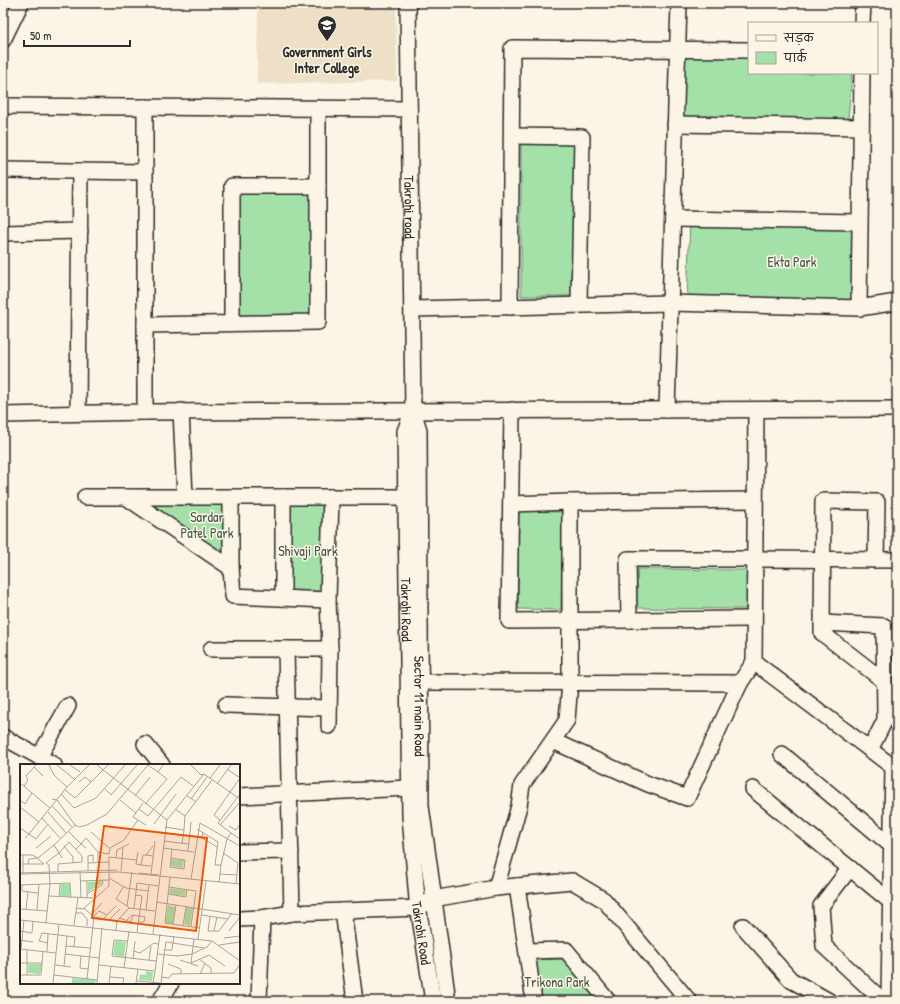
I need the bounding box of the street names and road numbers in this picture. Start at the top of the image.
street label: Takrohi road [401,175,420,239]
street label: Takrohi Road [397,577,417,642]
street label: Sector 11 main Road [411,656,430,757]
street label: Takrohi Road [408,900,437,966]

